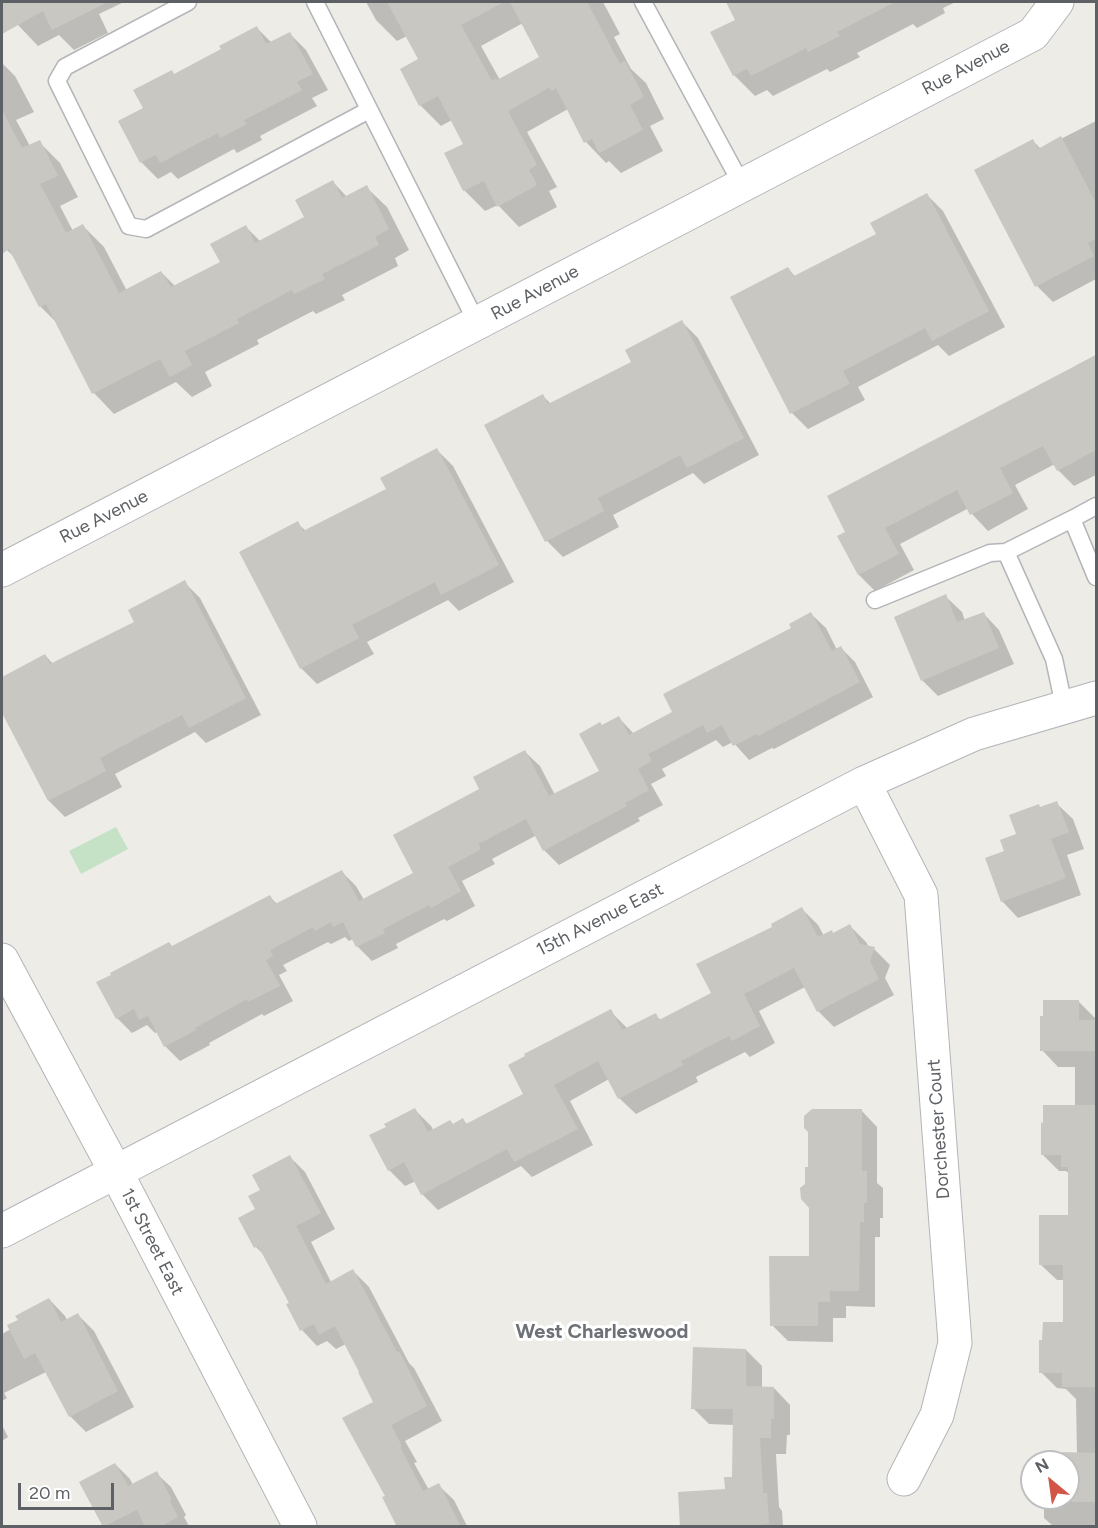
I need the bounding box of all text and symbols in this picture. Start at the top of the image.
street label: Rue Avenue [918,36,1014,100]
street label: Rue Avenue [487,261,583,325]
street label: Rue Avenue [56,485,152,549]
street label: 15th Avenue East [533,879,667,961]
street label: Dorchester Court [923,1058,955,1200]
street label: 1st Street East [116,1185,188,1299]
district label: West Charleswood [515,1320,689,1344]
north arrow [1020,1450,1080,1510]
text: N [1032,1454,1052,1477]
scale bar [21,1471,117,1509]
text: 20 m [29,1482,70,1504]

